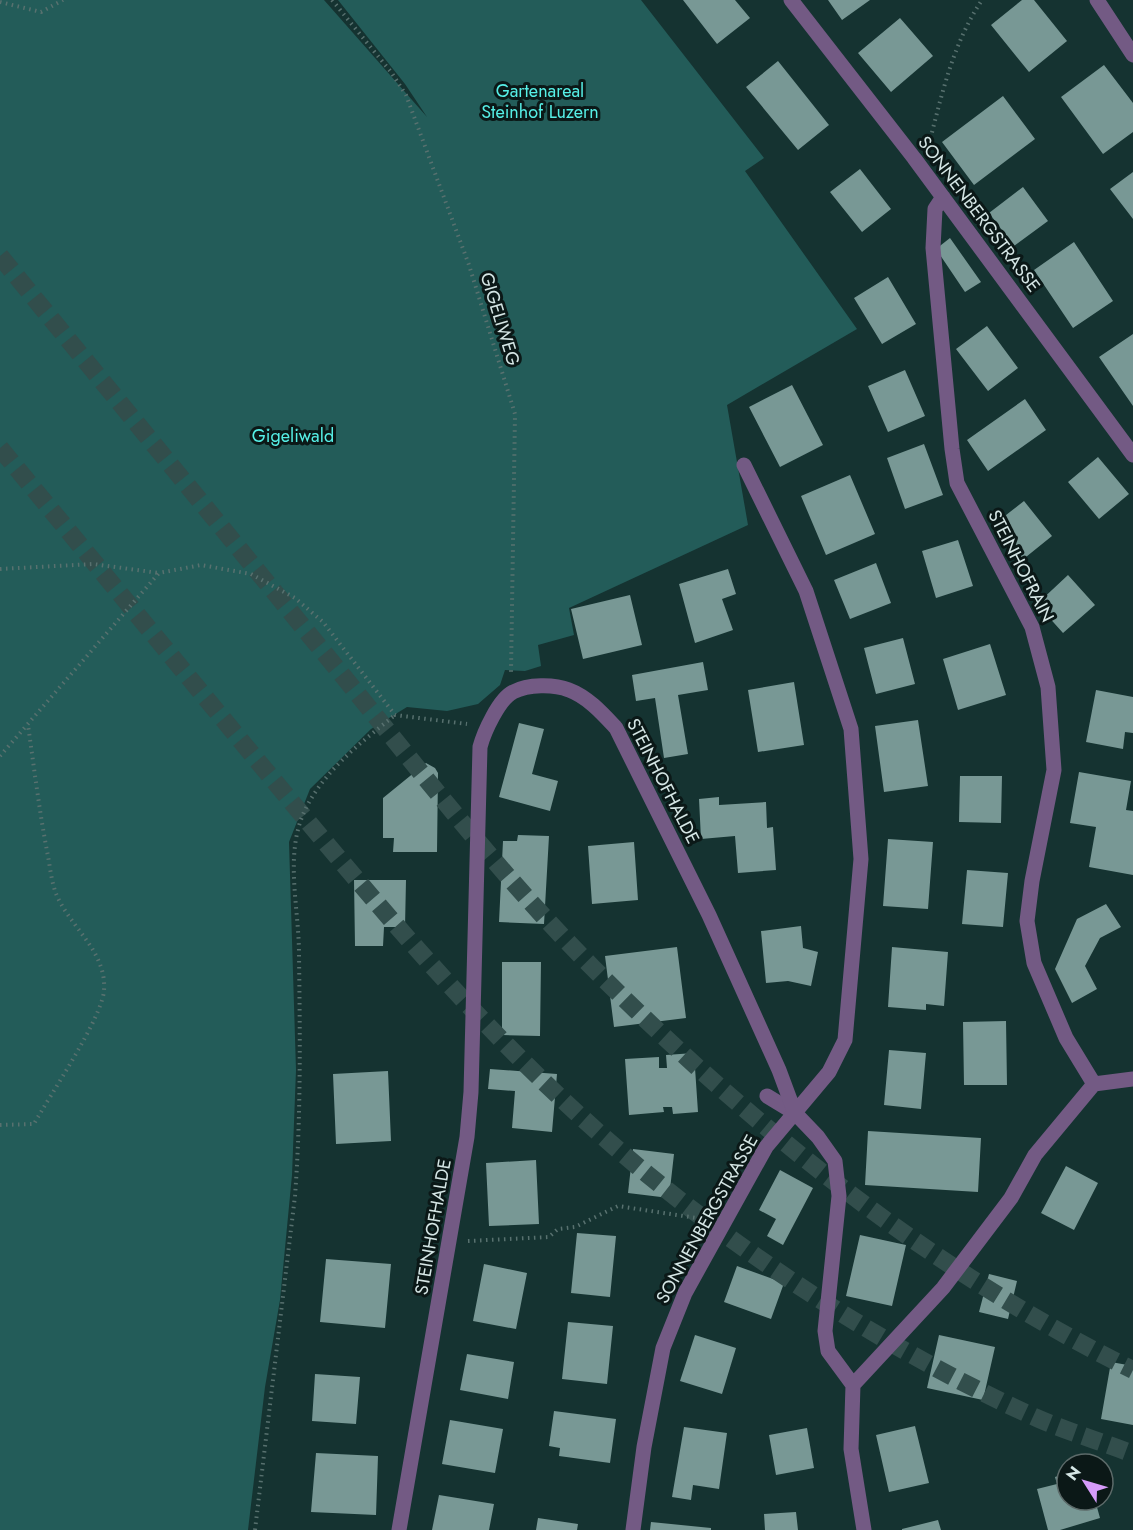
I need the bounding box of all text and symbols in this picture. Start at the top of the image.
park label: Gartenareal Steinhof Luzern [481,78,599,125]
street label: SONNENBERGSTRASSE [912,130,1046,298]
street label: GIGELIWEG [473,269,527,369]
park label: Gigeliwald [252,423,334,449]
street label: STEINHOFRAIN [982,505,1060,627]
street label: STEINHOFHALDE [620,714,706,848]
street label: SONNENBERGSTRASSE [650,1130,764,1308]
street label: STEINHOFHALDE [408,1157,458,1297]
north arrow [1055,1452,1115,1512]
text: N [1060,1461,1086,1485]

